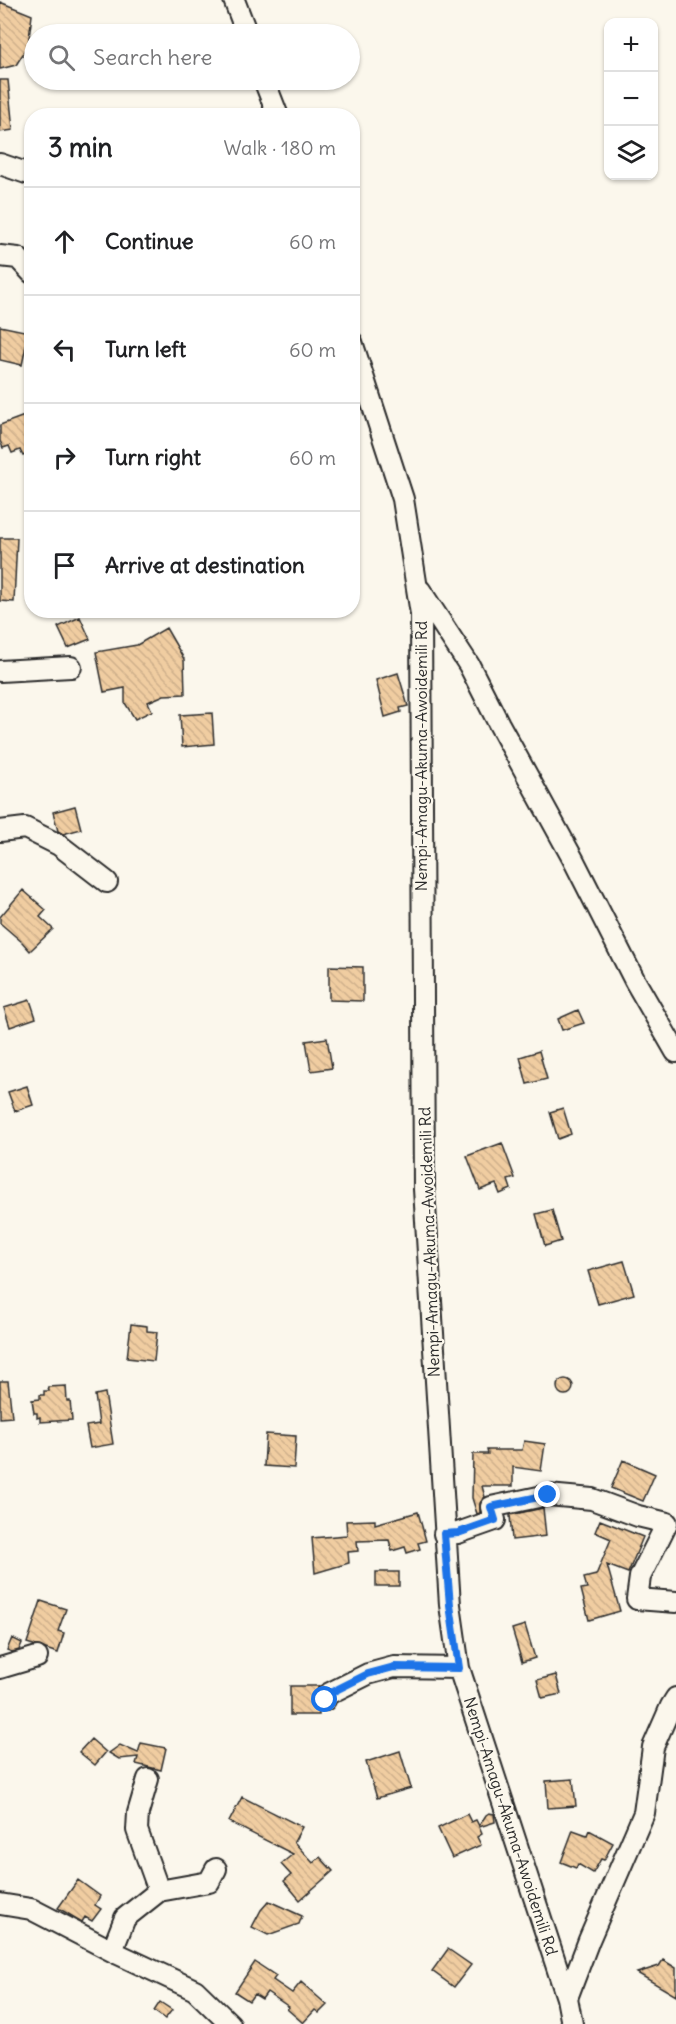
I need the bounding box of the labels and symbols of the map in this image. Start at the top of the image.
street label: Nempi-Amagu-Akuma-Awoidemili Rd [411,621,431,891]
street label: Nempi-Amagu-Akuma-Awoidemili Rd [414,1107,444,1377]
route end [534,1481,560,1507]
route start [311,1686,337,1712]
street label: Nempi-Amagu-Akuma-Awoidemili Rd [460,1694,562,1958]

